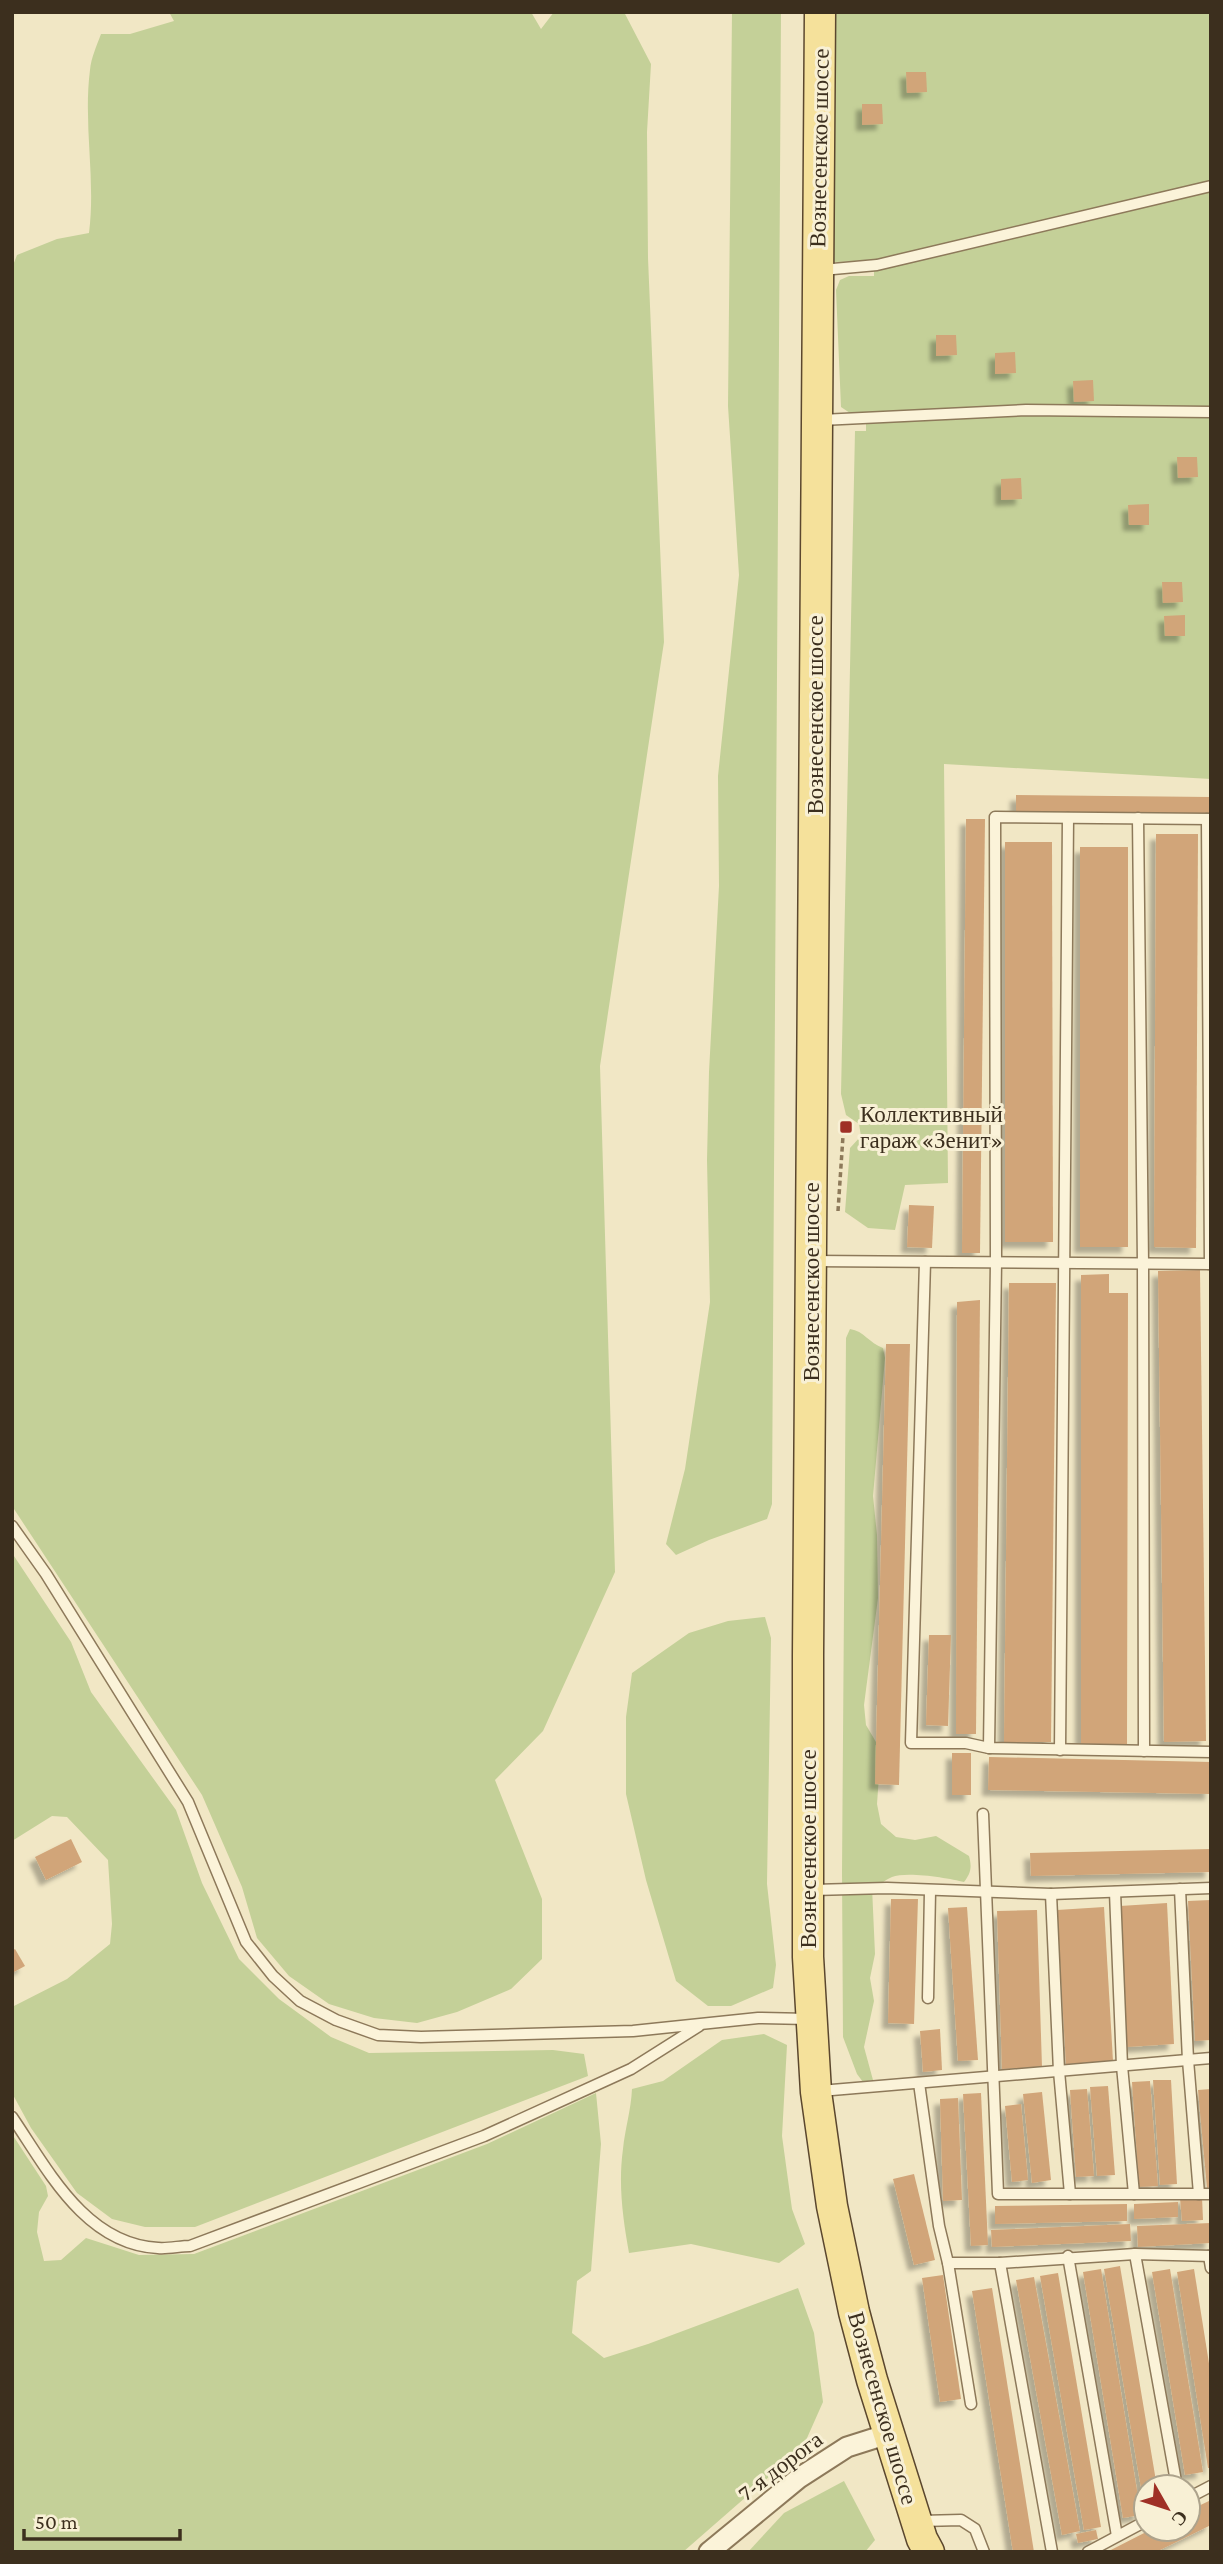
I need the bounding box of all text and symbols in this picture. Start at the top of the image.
street label: Вознесенское шоссе [804,48,834,248]
street label: Вознесенское шоссе [802,615,828,815]
place label: Коллективный гараж «Зенит» [860,1101,1003,1153]
marker: Коллективный гараж «Зенит» [838,1119,854,1135]
street label: Вознесенское шоссе [798,1182,824,1382]
street label: Вознесенское шоссе [795,1749,821,1949]
street label: Вознесенское шоссе [843,2309,923,2507]
street label: 7-я дорога [733,2426,827,2506]
north arrow [1132,2473,1202,2543]
scale bar [24,2498,180,2542]
text: С [1167,2506,1192,2530]
text: 50 m [35,2510,78,2534]

